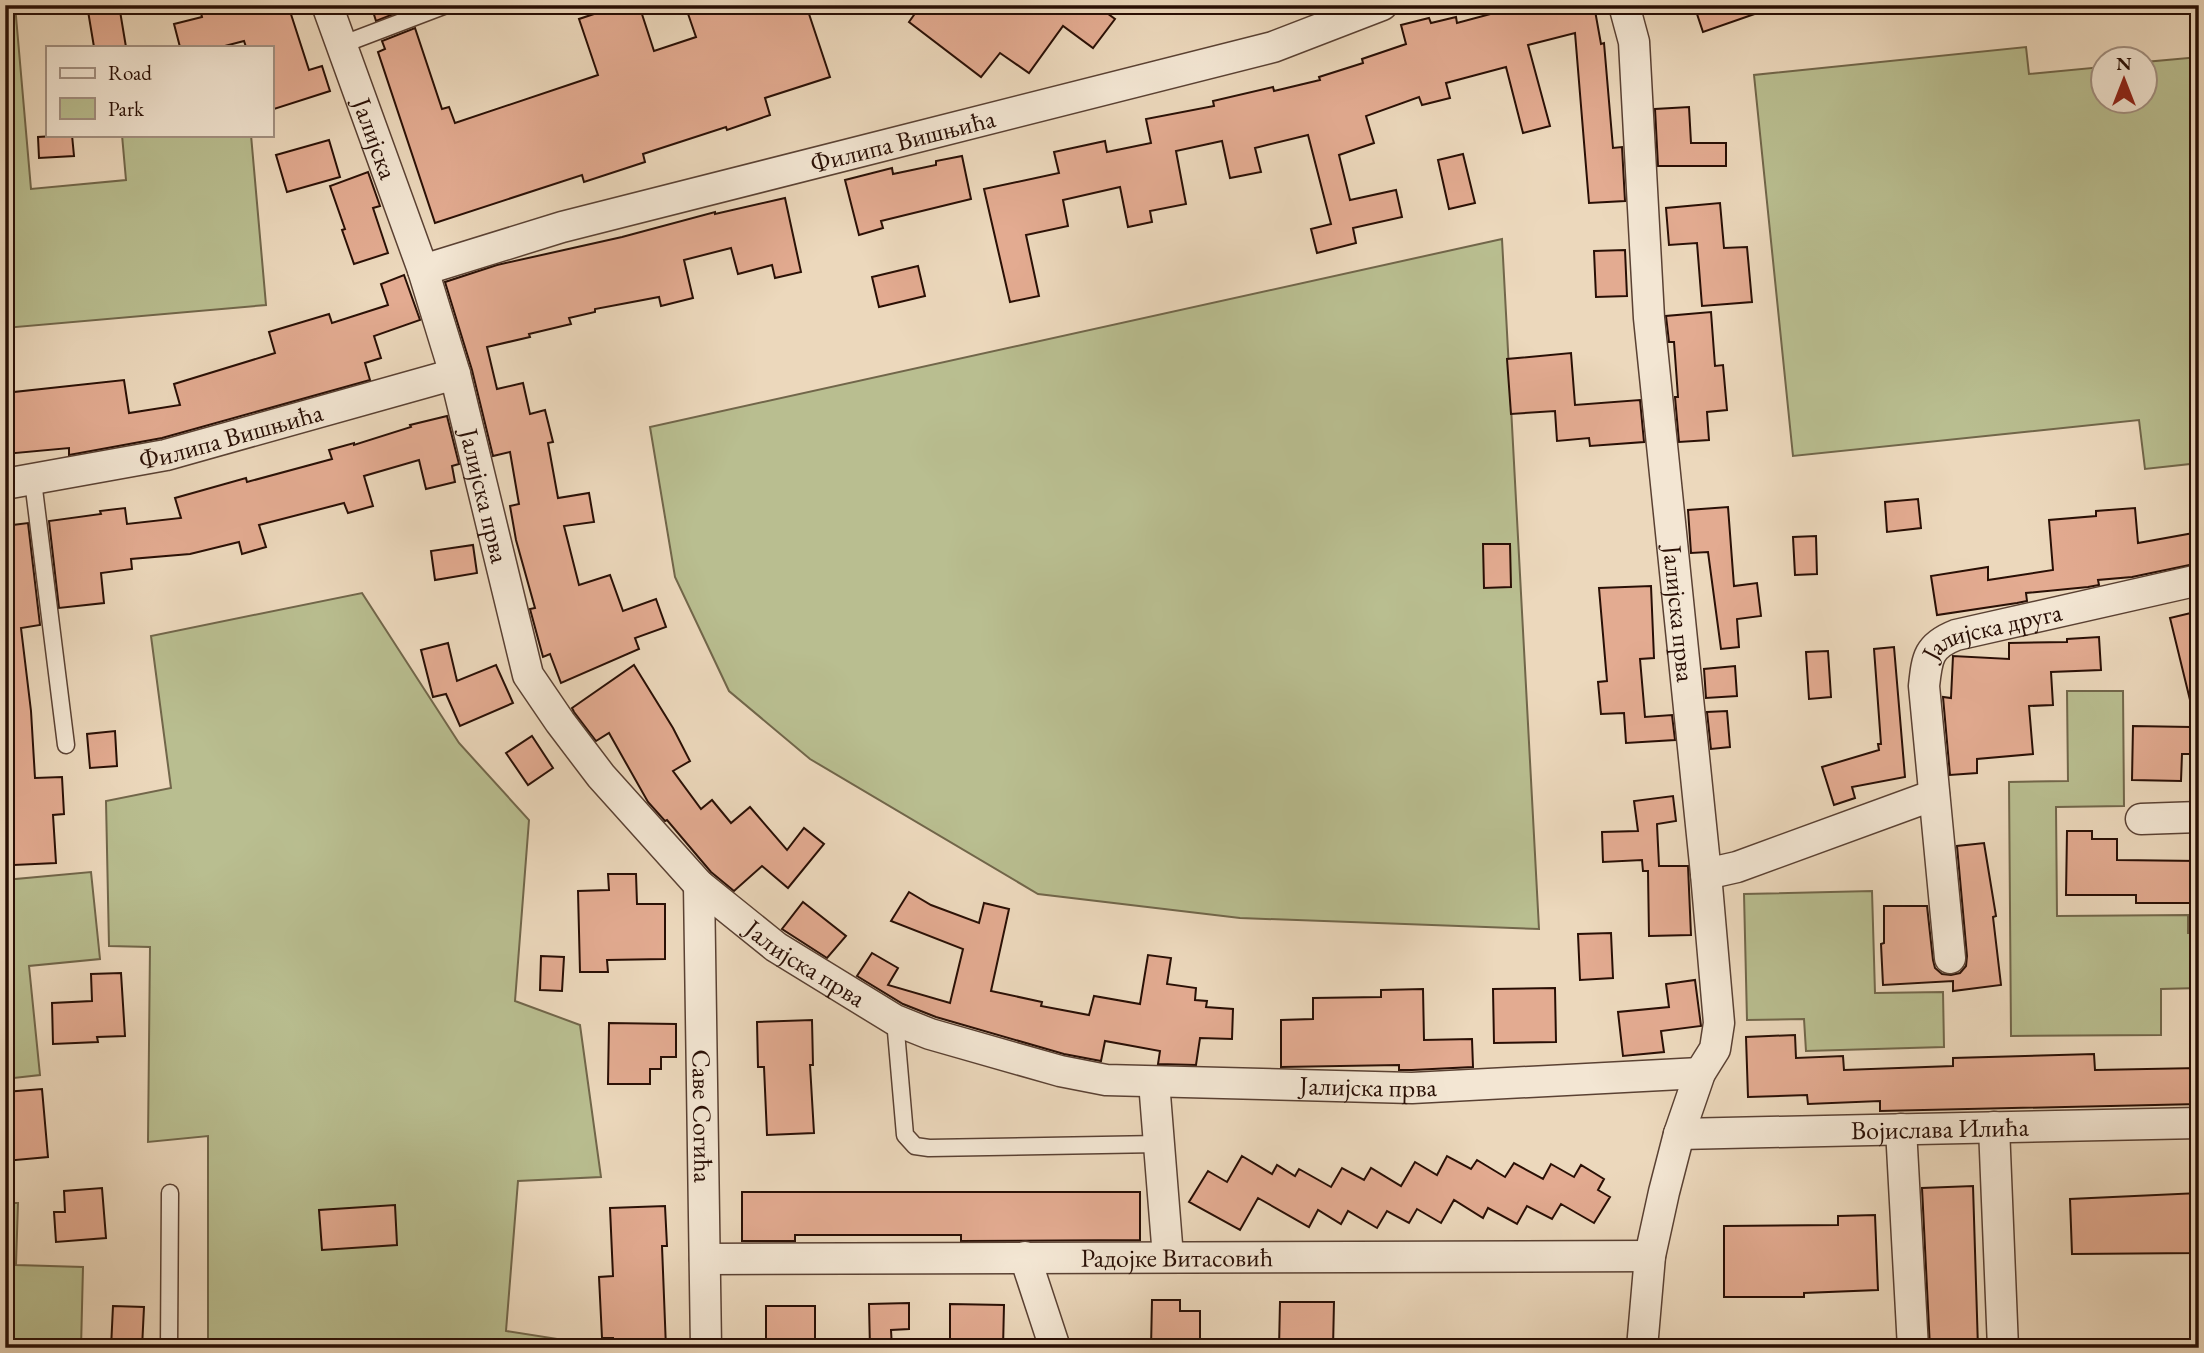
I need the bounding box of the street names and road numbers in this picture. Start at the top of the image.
street label: Јалијска [344,91,406,184]
street label: Филипа Вишњића [807,101,999,180]
street label: Филипа Вишњића [136,395,327,477]
street label: Јалијска прва [451,423,517,567]
street label: Јалијска прва [1655,542,1703,684]
street label: Јалијска друга [1913,594,2066,668]
street label: Јалијска прва [736,911,872,1015]
street label: Саве Согића [684,1049,721,1184]
street label: Јалијска прва [1297,1068,1438,1105]
street label: Војислава Илића [1850,1110,2030,1147]
street label: Радојке Витасовић [1081,1240,1273,1275]

